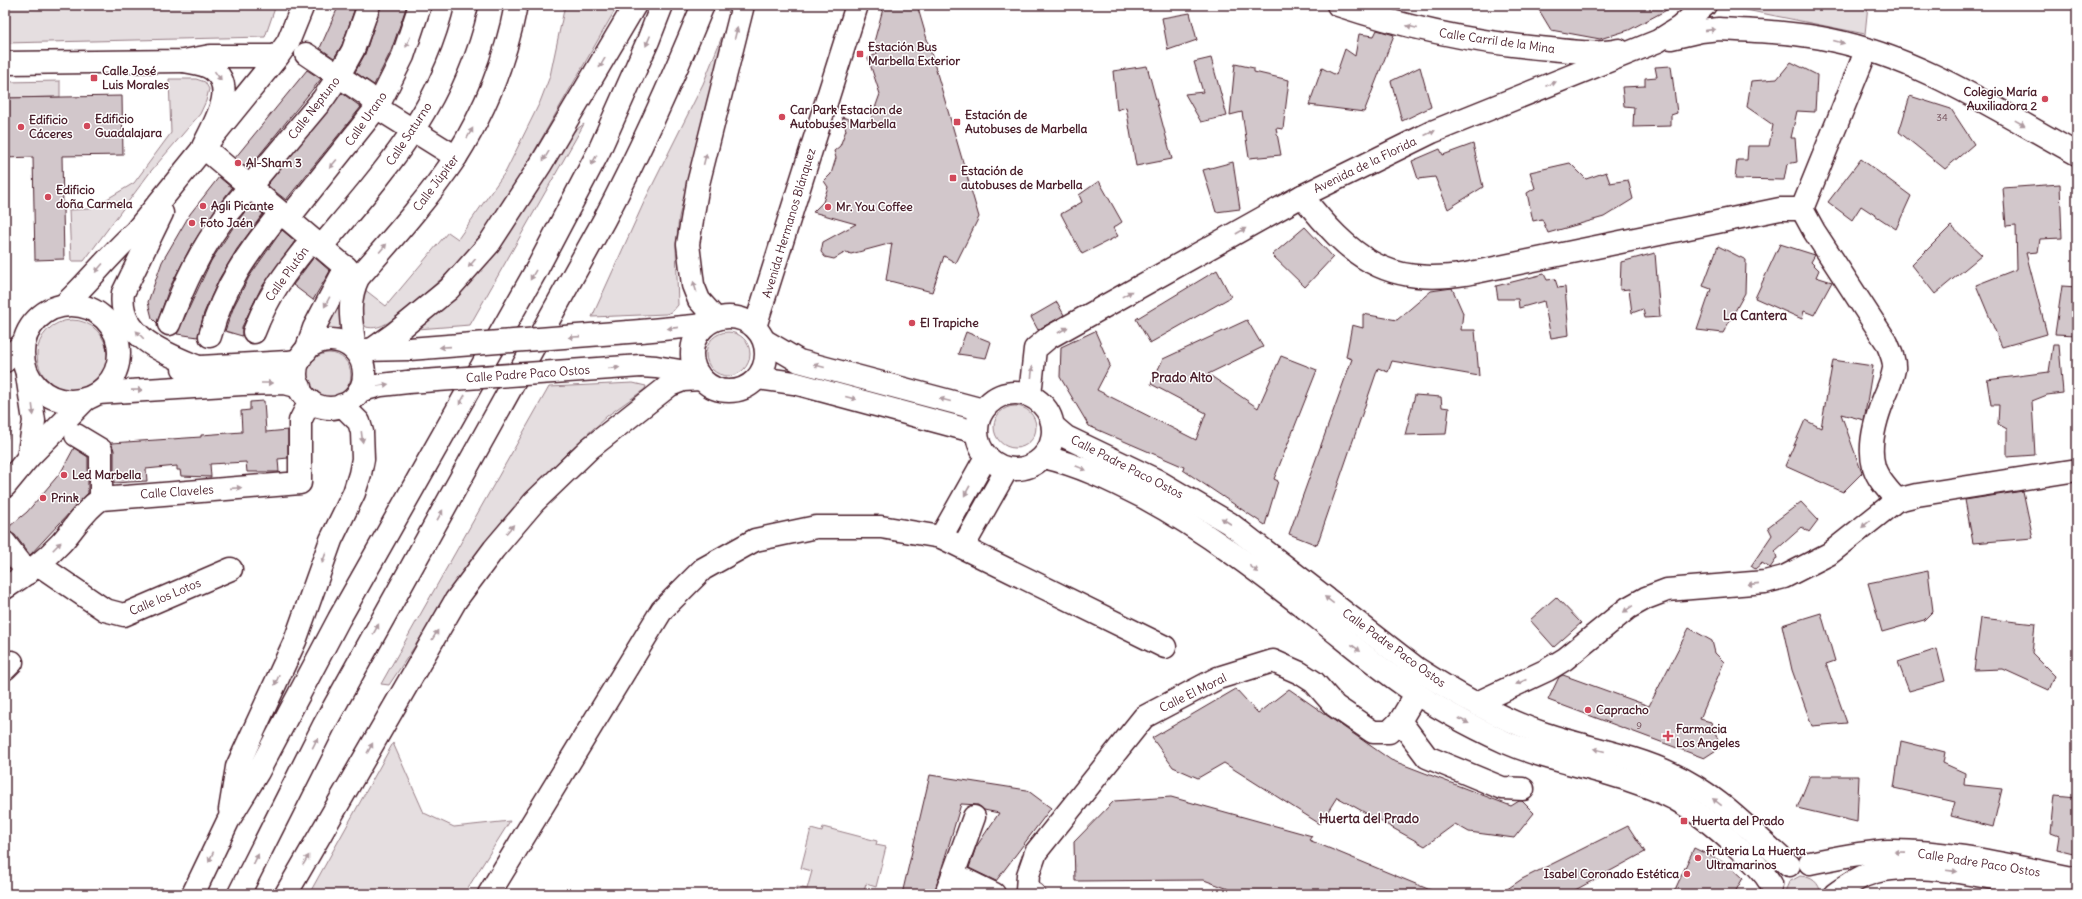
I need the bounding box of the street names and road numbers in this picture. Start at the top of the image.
street label: Calle Carril de la Mina [1438,25,1556,56]
street label: Calle Neptuno [284,73,343,142]
street label: Calle Urano [341,89,390,149]
street label: Calle Saturno [383,99,435,168]
street label: Avenida de la Florida [1311,133,1419,196]
street label: Avenida Hermanos Blánquez [759,146,819,300]
street label: Calle Júpiter [409,151,462,214]
street label: Calle Plutón [262,243,312,304]
street label: Calle Padre Paco Ostos [465,362,590,385]
street label: Calle Padre Paco Ostos [1068,432,1186,501]
street label: Calle Claveles [140,481,214,502]
street label: Calle los Lotos [127,575,203,618]
street label: Calle Padre Paco Ostos [1340,605,1449,690]
street label: Calle El Moral [1157,670,1229,715]
street label: Calle Padre Paco Ostos [1917,845,2042,880]

